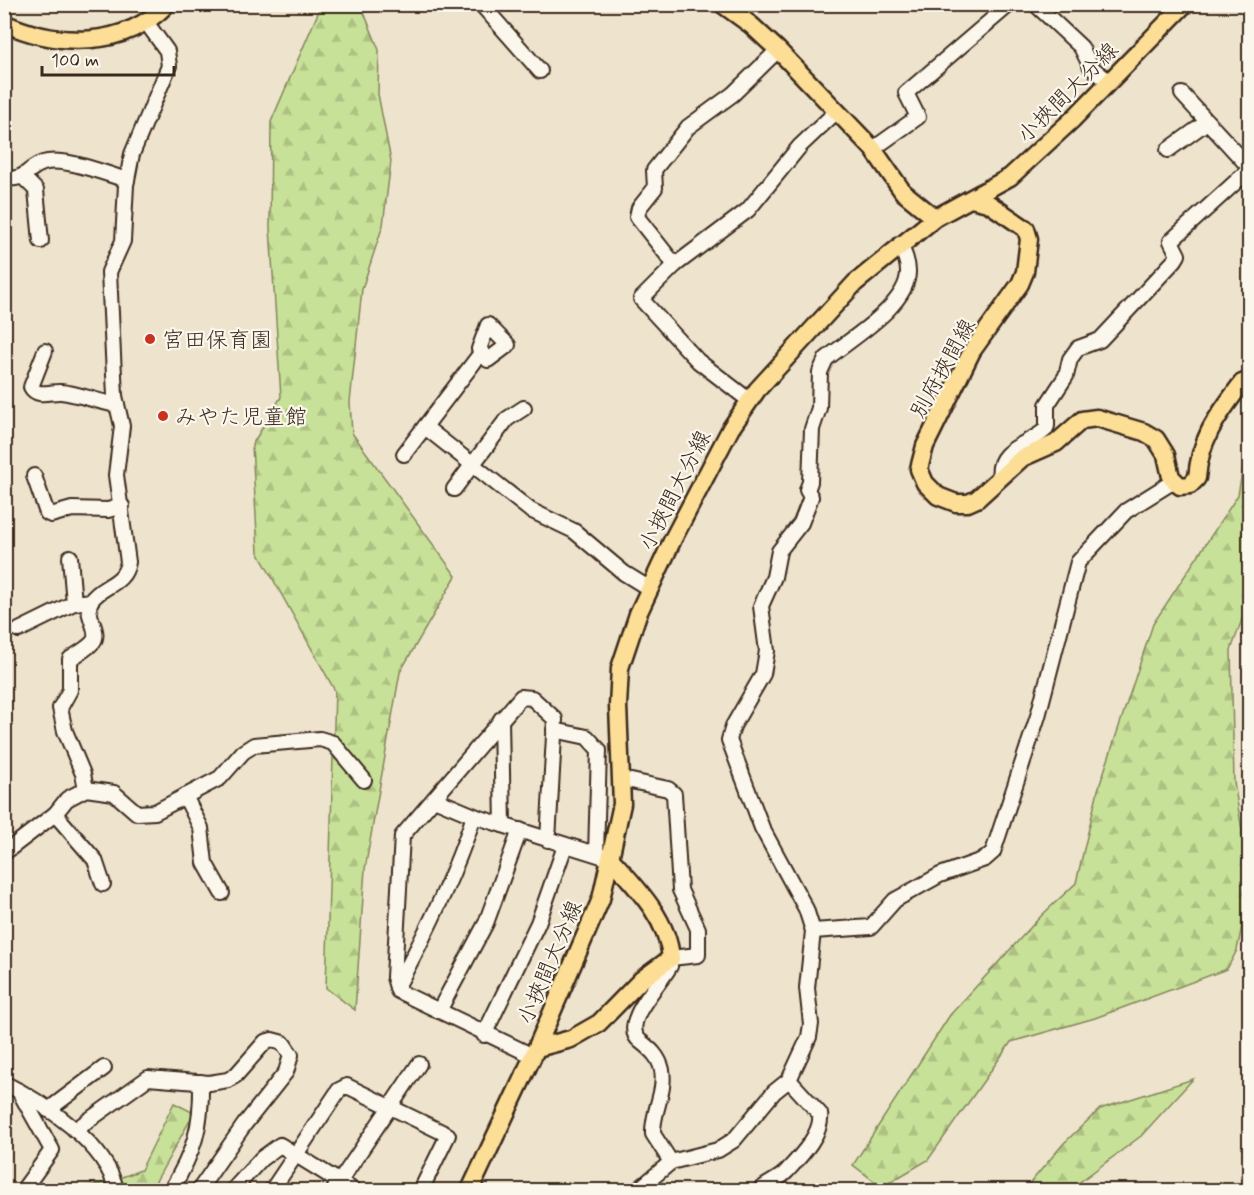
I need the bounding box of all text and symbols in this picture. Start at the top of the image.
street label: 小挾間大分線 [1012,37,1125,150]
scale bar [42,39,174,77]
text: 100 m [51,49,99,73]
street label: 別府挾間線 [905,314,983,424]
place label: 宮田保育園 [162,327,272,355]
marker: 宮田保育園 [143,332,157,346]
place label: みやた児童館 [175,404,307,432]
marker: みやた児童館 [156,409,170,423]
street label: 小挾間大分線 [633,426,718,556]
street label: 小挾間大分線 [512,897,590,1029]

